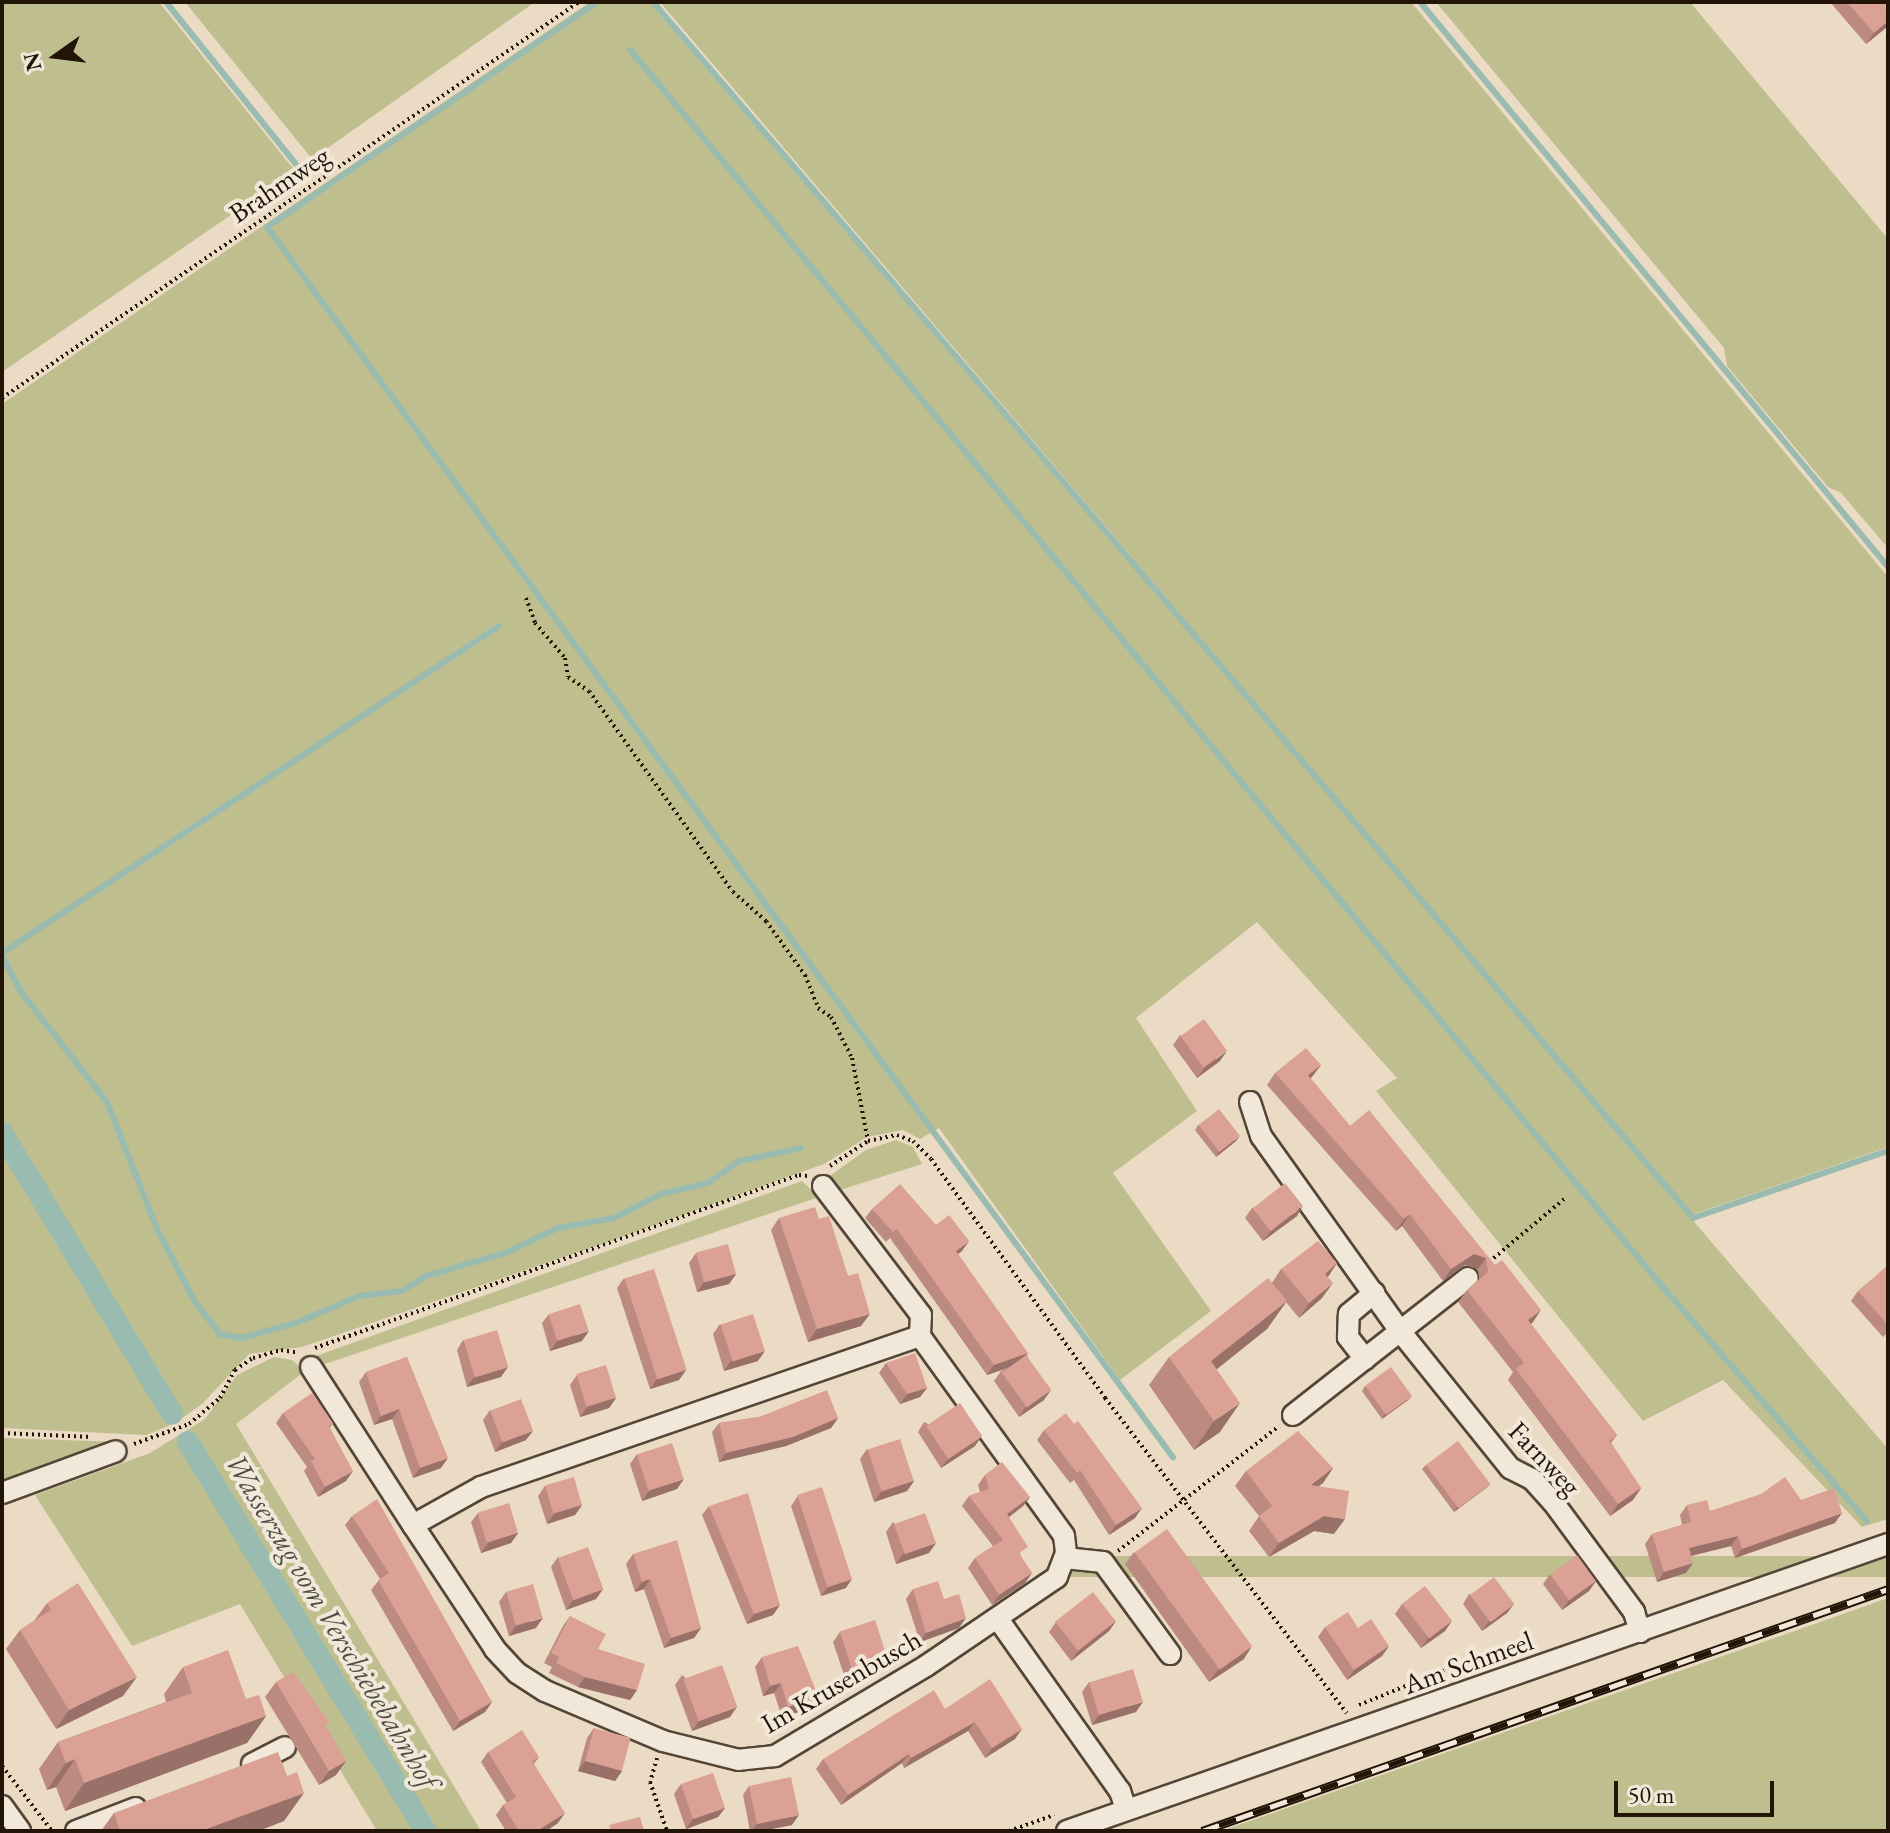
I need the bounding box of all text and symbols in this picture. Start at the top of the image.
north arrow [16,16,96,96]
text: N [16,50,48,74]
street label: Brahmweg [222,138,336,230]
street label: Farnweg [1502,1414,1588,1502]
water label: Wasserzug vom Verschiebebahnhof [218,1447,446,1795]
street label: Im Krusenbusch [755,1622,927,1740]
street label: Am Schmeel [1399,1623,1537,1701]
scale bar [1618,1765,1778,1815]
text: 50 m [1628,1779,1675,1810]

